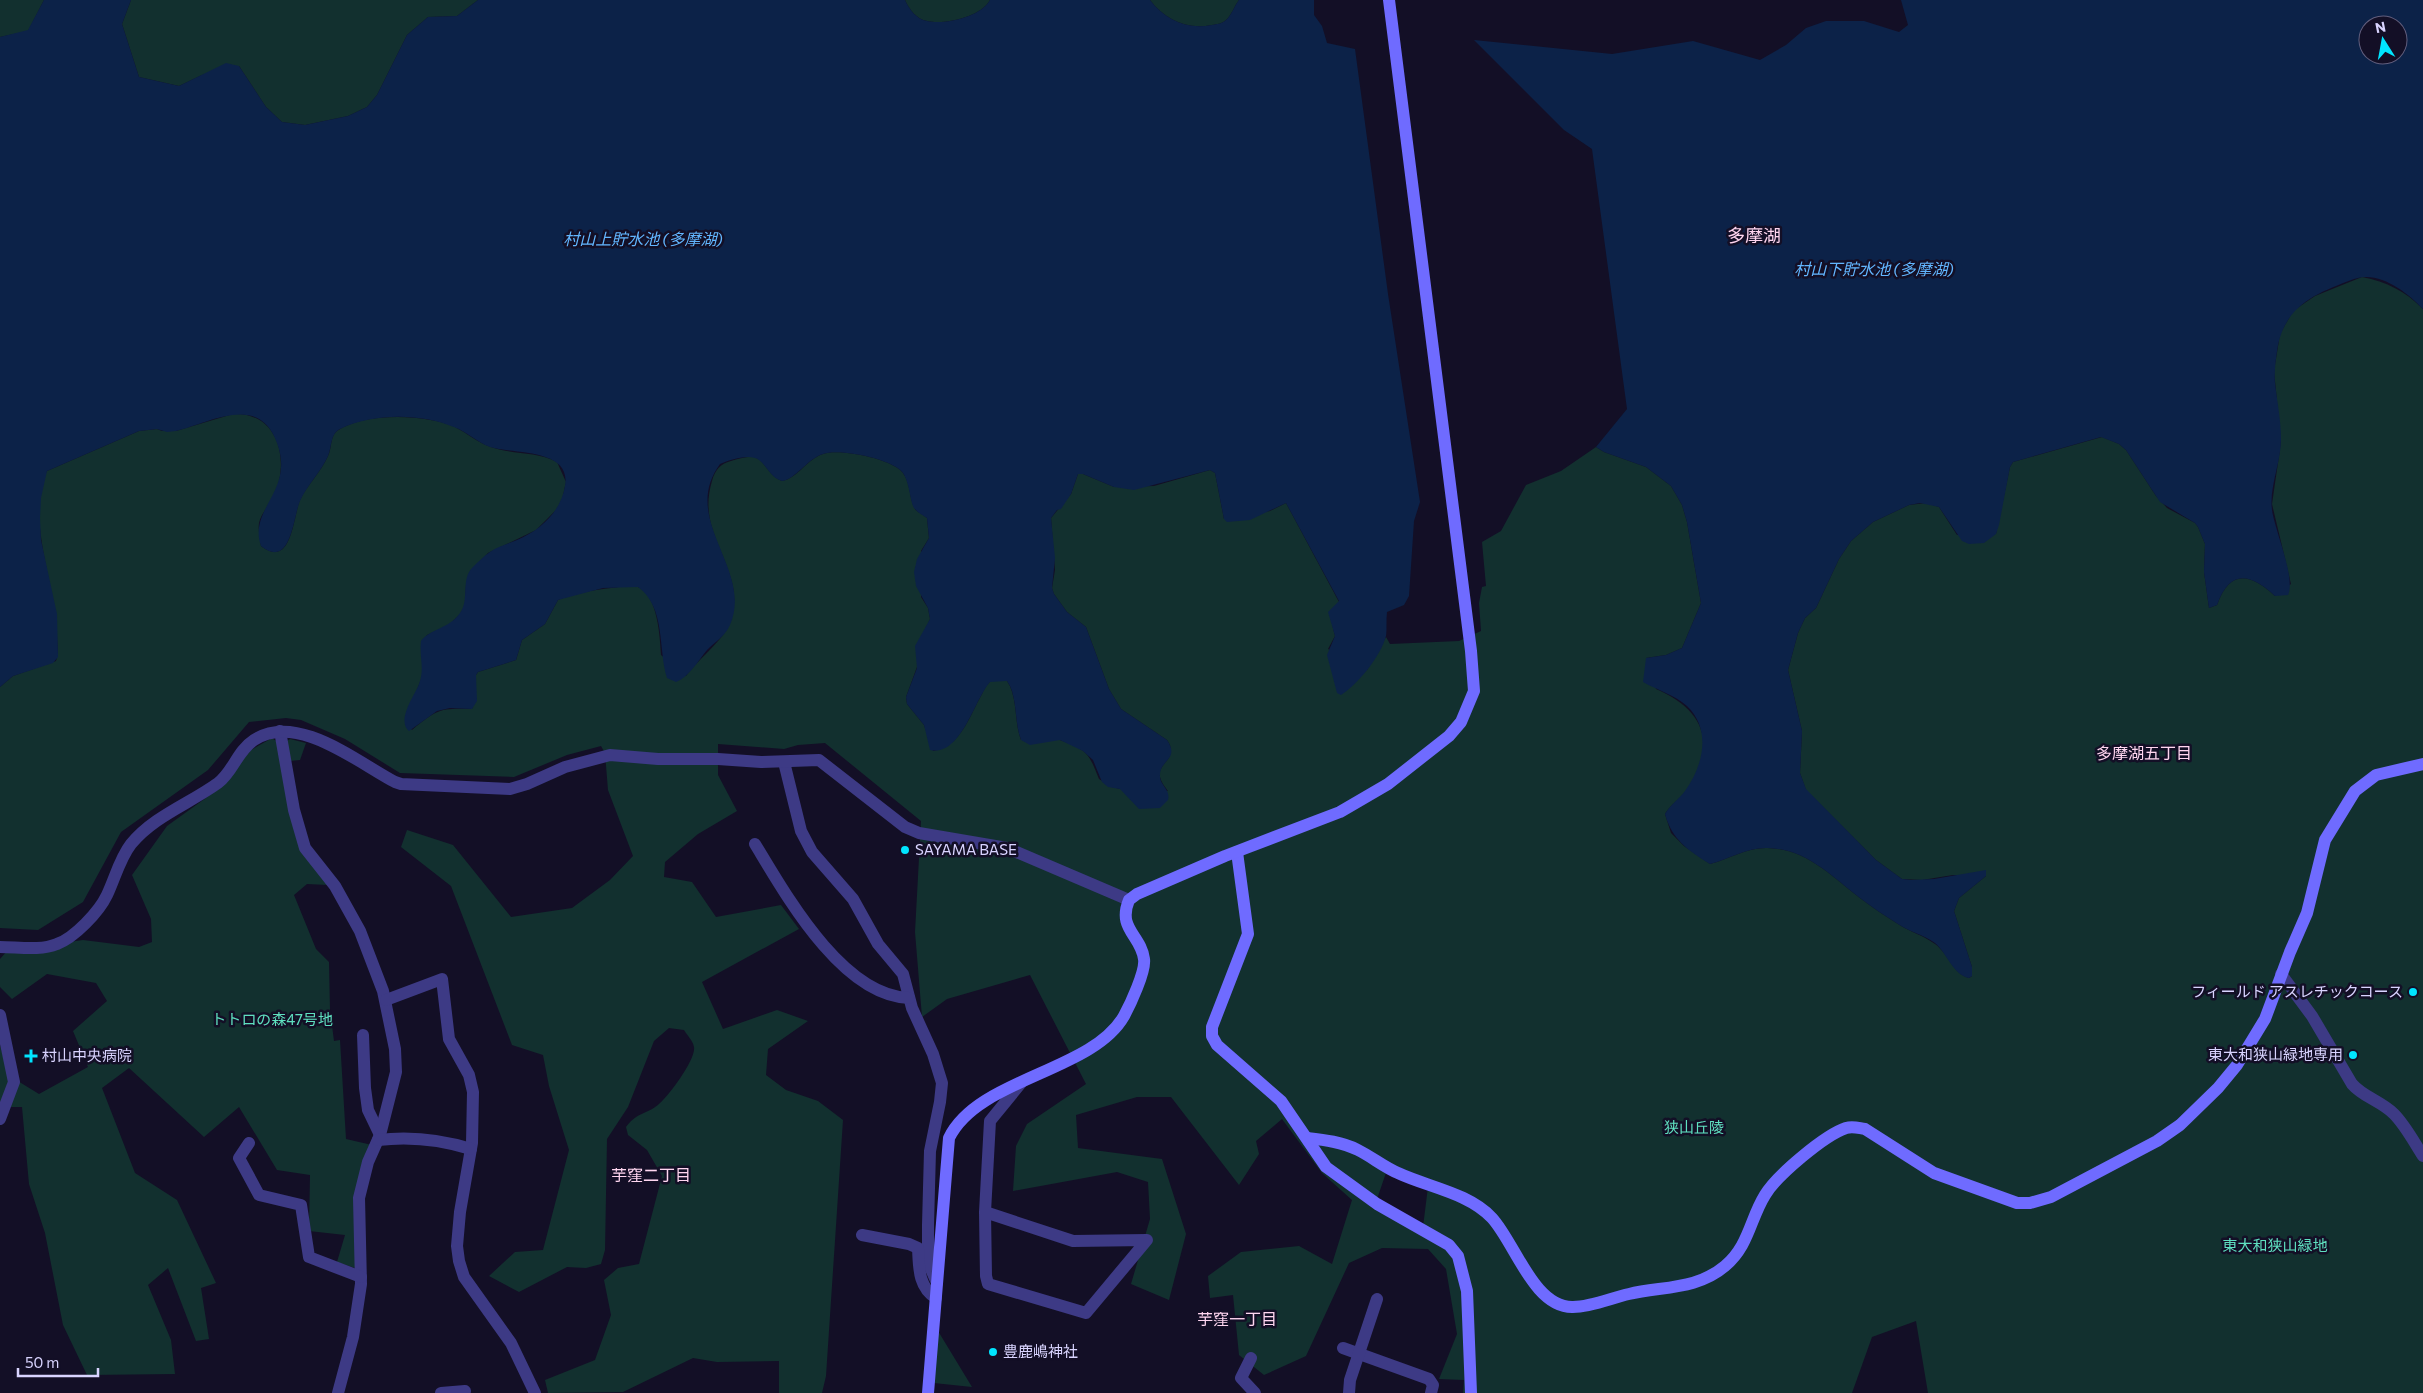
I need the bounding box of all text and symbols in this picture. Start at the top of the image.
north arrow [2358,15,2408,65]
text: N [2374,17,2387,36]
district label: 多摩湖 [1727,224,1781,246]
water label: 村山上貯水池 (多摩湖) [563,229,723,248]
water label: 村山下貯水池 (多摩湖) [1794,259,1954,278]
district label: 多摩湖五丁目 [2096,743,2192,762]
place label: SAYAMA BASE [915,840,1017,858]
marker: SAYAMA BASE [899,844,911,856]
place label: フィールド アスレチックコース [2191,982,2403,1000]
marker: フィールド アスレチックコース [2407,986,2419,998]
park label: トトロの森47号地 [211,1010,333,1028]
place label: 東大和狭山緑地専用 [2208,1045,2343,1063]
place label: 村山中央病院 [42,1046,132,1064]
marker: 村山中央病院 [24,1049,38,1063]
marker: 東大和狭山緑地専用 [2347,1049,2359,1061]
park label: 狭山丘陵 [1664,1118,1724,1136]
district label: 芋窪二丁目 [611,1165,691,1184]
park label: 東大和狭山緑地 [2222,1236,2328,1254]
district label: 芋窪一丁目 [1197,1309,1277,1328]
place label: 豊鹿嶋神社 [1003,1342,1078,1360]
scale bar [18,1346,98,1378]
marker: 豊鹿嶋神社 [987,1346,999,1358]
text: 50 m [25,1353,59,1371]

